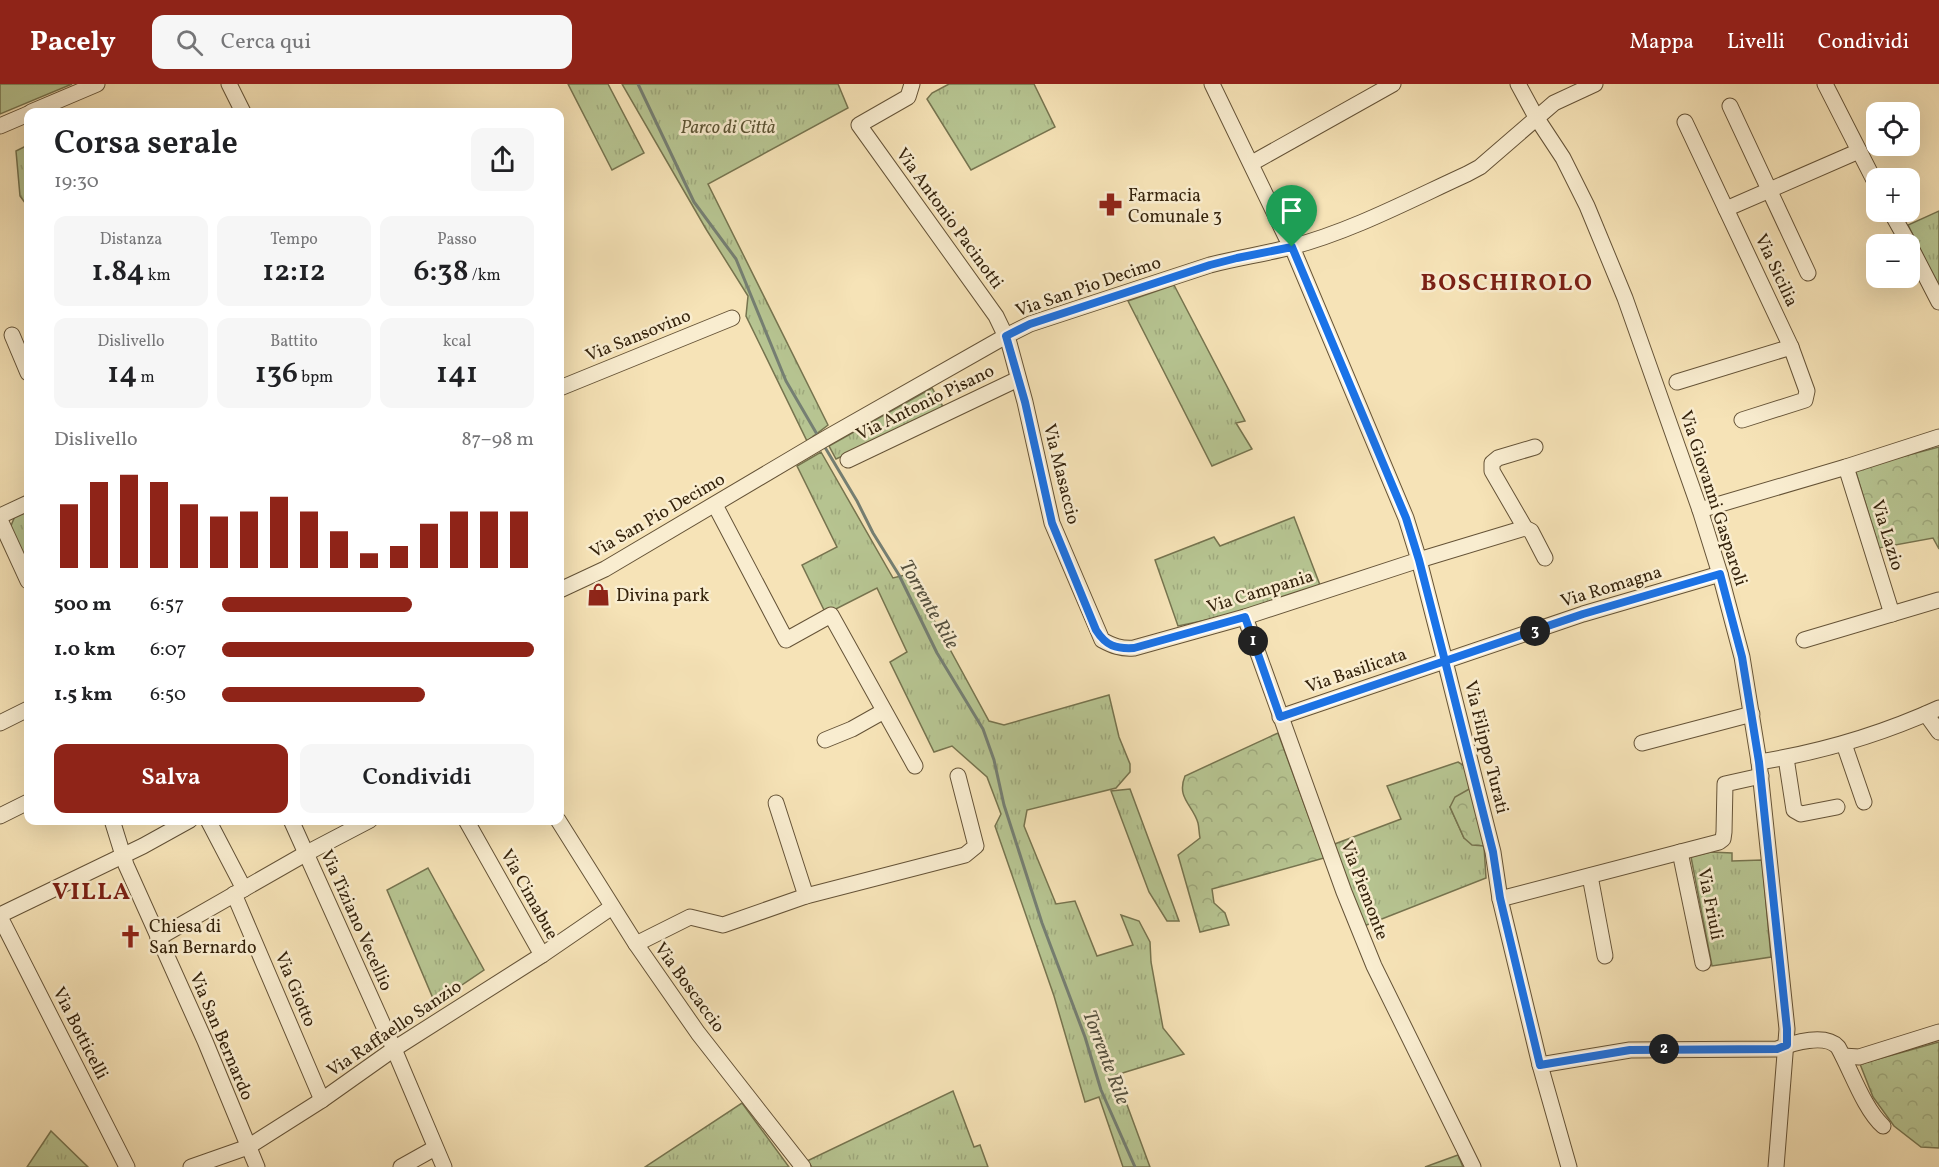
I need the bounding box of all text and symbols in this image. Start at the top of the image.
search box [152,15,572,69]
text: Pacely [30,23,116,62]
icon: search [173,26,206,59]
text: Cerca qui [221,27,311,58]
text: Mappa [1629,28,1694,57]
text: Livelli [1727,28,1785,57]
text: Condividi [1818,28,1909,57]
map controls [1866,102,1920,288]
button: locate [1866,102,1920,156]
park label: Parco di Città [680,116,776,141]
text: Corsa serale [54,122,238,168]
button: share [471,128,534,191]
street label: Via Antonio Pacinotti [889,143,1009,295]
text: 19:30 [54,168,99,196]
button: + [1866,168,1920,222]
place label: Farmacia Comunale 3 [1128,184,1222,230]
pin [1266,185,1317,247]
pharmacy icon: Farmacia Comunale 3 [1097,192,1123,218]
icon: arrive [1275,194,1308,227]
text: Distanza [100,229,162,251]
text: Tempo [270,229,318,251]
text: Passo [437,229,477,251]
street label: Via Sicilia [1748,230,1803,311]
button: − [1866,234,1920,288]
text: 1.84 [91,251,144,293]
text: 12:12 [262,251,326,293]
text: 6:38 [413,251,469,293]
street label: Via San Pio Decimo [1012,251,1165,324]
text: km [144,265,171,287]
text: /km [469,265,501,287]
district label: BOSCHIROLO [1421,267,1593,301]
street label: Via Sansovino [582,304,695,369]
text: Dislivello [98,331,164,353]
text: Battito [270,331,318,353]
text: kcal [443,331,471,353]
text: 14 [107,353,137,395]
text: 136 [255,353,298,395]
text: 141 [436,353,478,395]
street label: Via Antonio Pisano [852,359,999,448]
text: m [137,367,155,389]
text: bpm [298,367,333,389]
street label: Via Giovanni Gasparoli [1672,407,1753,589]
street label: Via Masaccio [1036,421,1085,527]
text: Dislivello [54,426,138,454]
text: 87–98 m [461,426,534,454]
street label: Via San Pio Decimo [586,467,730,565]
street label: Via Lazio [1864,497,1909,574]
water label: Torrente Rile [891,555,966,655]
street label: Via Romagna [1558,560,1665,615]
street label: Via Campania [1204,564,1317,621]
shop icon: Divina park [585,582,611,608]
place label: Divina park [616,584,710,609]
text: 500 m [54,591,112,619]
text: 6:57 [150,591,184,619]
pin: 3 [1520,616,1550,646]
text: 3 [1531,620,1539,642]
pin: 1 [1238,626,1268,656]
text: 1 [1250,630,1256,652]
text: 1.0 km [54,636,116,664]
text: 6:07 [150,636,187,664]
street label: Via Basilicata [1303,642,1410,700]
street label: Via Filippo Turati [1457,678,1514,816]
text: 1.5 km [54,681,113,709]
text: 6:50 [150,681,186,709]
button: Salva [54,744,288,813]
button: Condividi [300,744,534,813]
street label: Via Piemonte [1333,837,1394,944]
street label: Via Cimabue [494,845,564,945]
street label: Via Tiziano Vecellio [313,846,398,995]
street label: Via Friuli [1690,866,1729,942]
district label: VILLA [52,876,132,910]
place label: Chiesa di San Bernardo [149,915,257,961]
church icon: Chiesa di San Bernardo [118,923,144,949]
street label: Via Boscaccio [648,938,730,1038]
street label: Via Giotto [268,948,322,1031]
street label: Via San Bernardo [182,969,259,1105]
street label: Via Raffaello Sanzio [322,975,467,1084]
street label: Via Botticelli [46,983,114,1084]
water label: Torrente Rile [1074,1006,1136,1110]
pin: 2 [1649,1034,1679,1064]
text: 2 [1660,1038,1668,1060]

